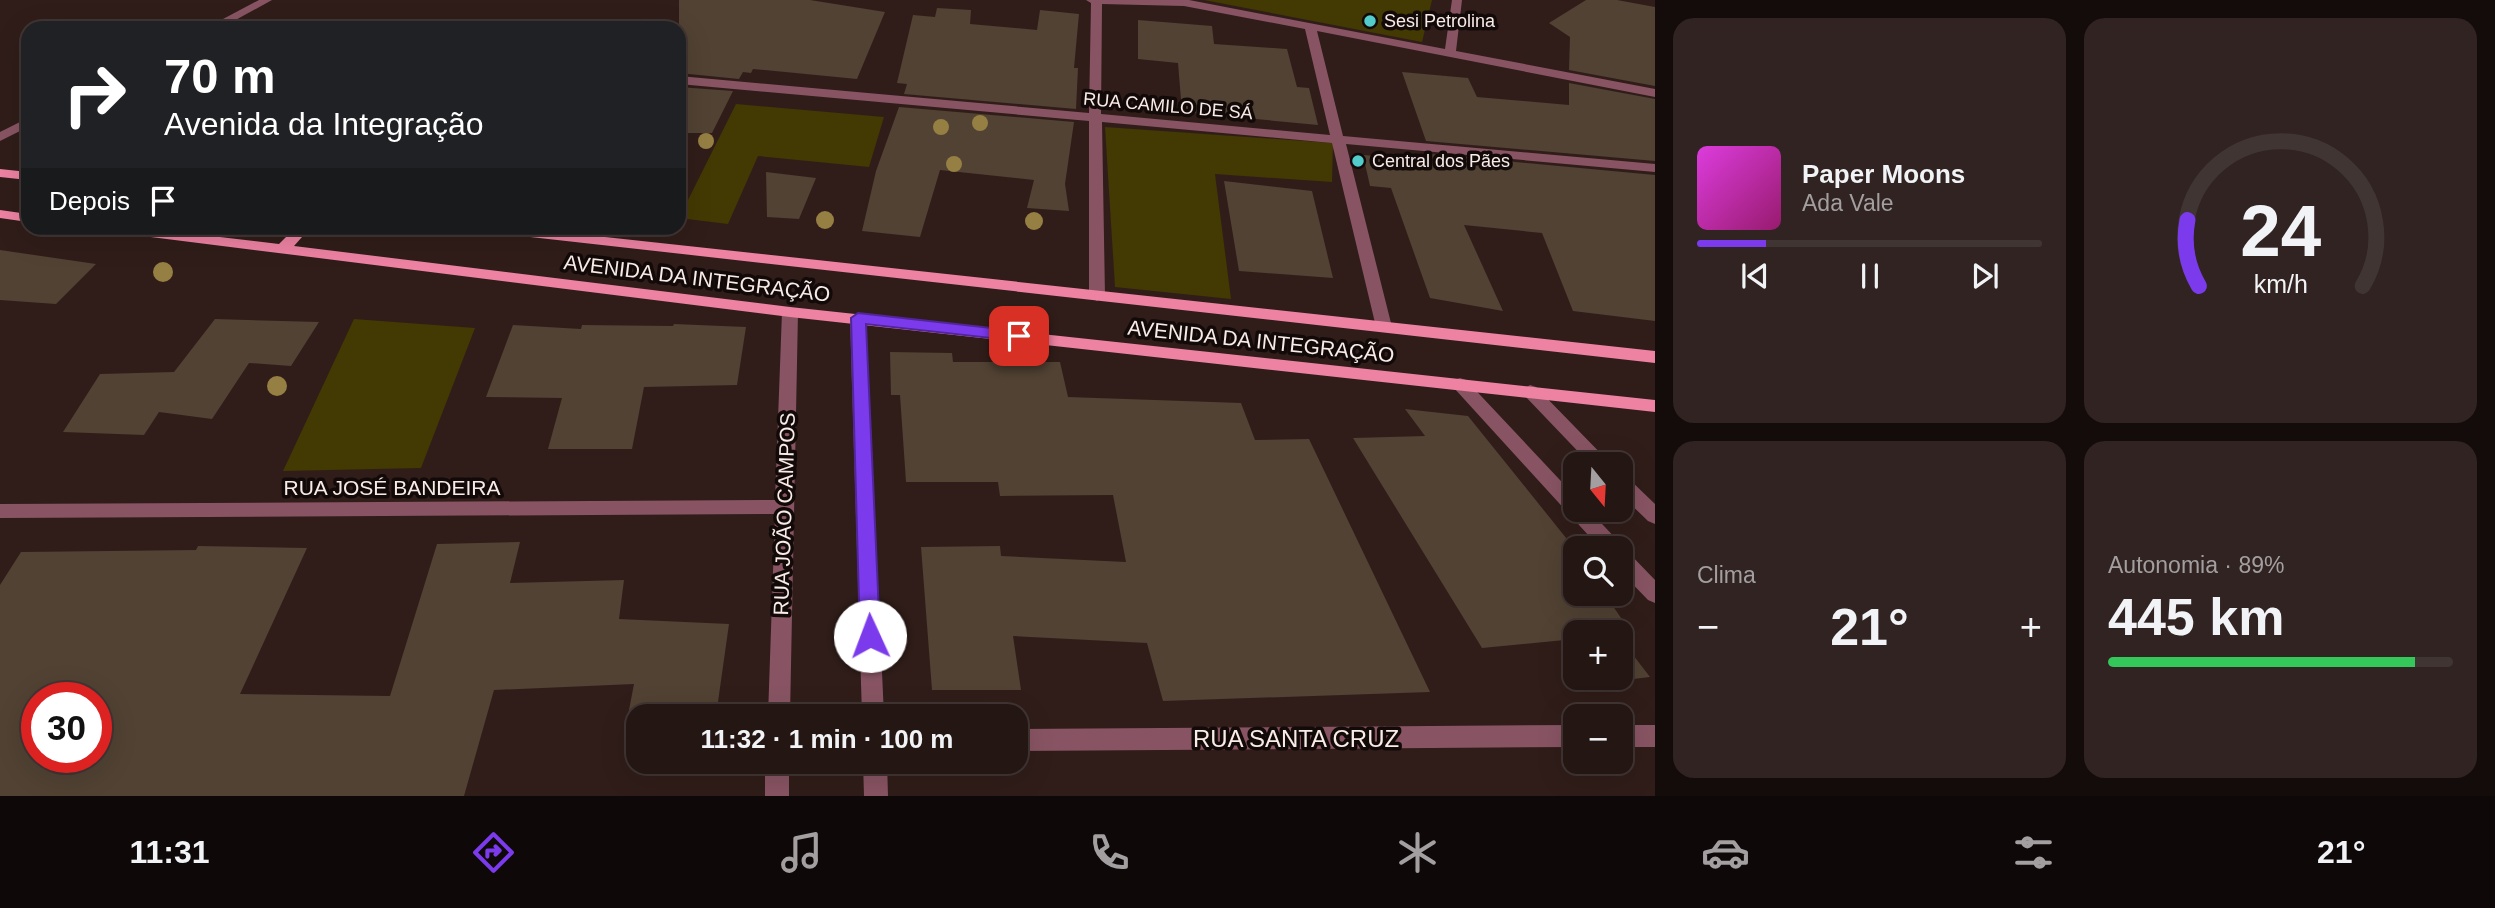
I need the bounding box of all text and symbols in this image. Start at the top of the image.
place label: Sesi Petrolina [1384,11,1496,31]
marker: Sesi Petrolina [1362,13,1378,29]
icon: right [49,49,140,140]
text: 70 m [164,49,276,103]
street label: RUA CAMILO DE SÁ [1082,89,1254,123]
text: Avenida da Integração [164,106,484,142]
place label: Central dos Pães [1372,151,1510,171]
marker: Central dos Pães [1350,153,1366,169]
text: Paper Moons [1802,159,1965,189]
icon: arrive [144,182,182,220]
text: Depois [49,186,130,216]
text: Ada Vale [1802,190,1894,216]
text: 24 [2240,191,2321,272]
street label: AVENIDA DA INTEGRAÇÃO [563,250,831,306]
icon: previous [1736,257,1774,295]
icon: pause [1851,257,1889,295]
icon: next [1966,257,2004,295]
text: km/h [2253,270,2308,298]
pin [989,306,1049,366]
street label: AVENIDA DA INTEGRAÇÃO [1127,316,1395,366]
icon: arrive [1000,317,1038,355]
street label: RUA JOÃO CAMPOS [769,412,799,616]
north arrow [1563,452,1633,522]
map controls [1563,452,1633,774]
street label: RUA JOSÉ BANDEIRA [283,476,501,499]
button: search [1563,536,1633,606]
text: Autonomia · 89% [2108,552,2284,578]
text: Clima [1697,562,1756,588]
text: 445 km [2108,588,2284,646]
text: 21° [1830,598,1909,656]
position arrow [833,599,907,673]
text: − [1697,606,1719,648]
text: + [2020,606,2042,648]
button: + [1563,620,1633,690]
speed limit sign: 30 [21,682,112,773]
button: − [1563,704,1633,774]
text: 11:32 · 1 min · 100 m [701,724,953,754]
street label: RUA SANTA CRUZ [1193,725,1399,752]
icon: directions [469,828,518,877]
icon: music [777,828,826,877]
icon: phone [1085,828,1134,877]
icon: climate [1393,828,1442,877]
icon: car [1701,828,1750,877]
icon: filters [2009,828,2058,877]
text: 11:31 [130,834,210,870]
text: 21° [2317,834,2365,870]

